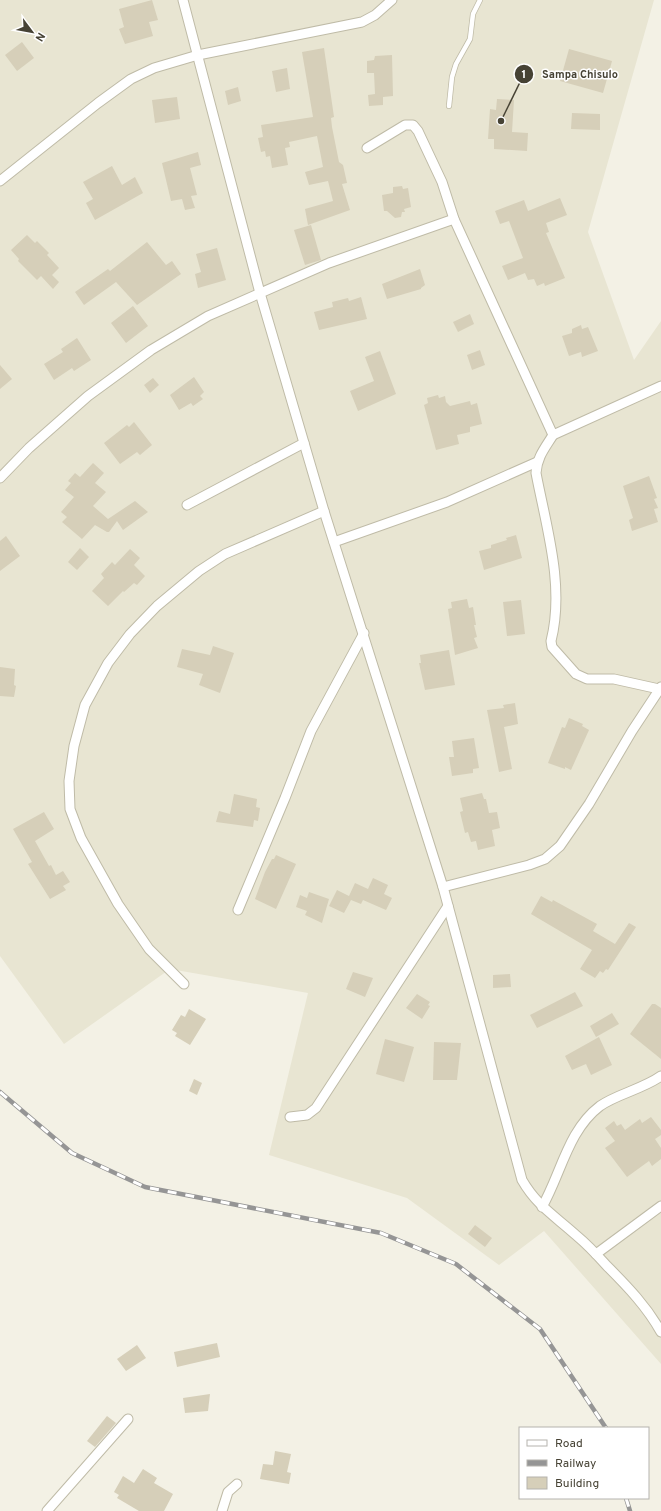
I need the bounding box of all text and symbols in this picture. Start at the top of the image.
north arrow [12,12,52,52]
text: N [32,30,48,44]
callout: Sampa Chisulo [514,62,626,85]
text: 1 [522,67,526,83]
text: Sampa Chisulo [542,68,618,82]
legend [519,1427,649,1499]
text: Road [555,1436,583,1452]
text: Railway [555,1456,596,1472]
text: Building [555,1476,599,1492]

